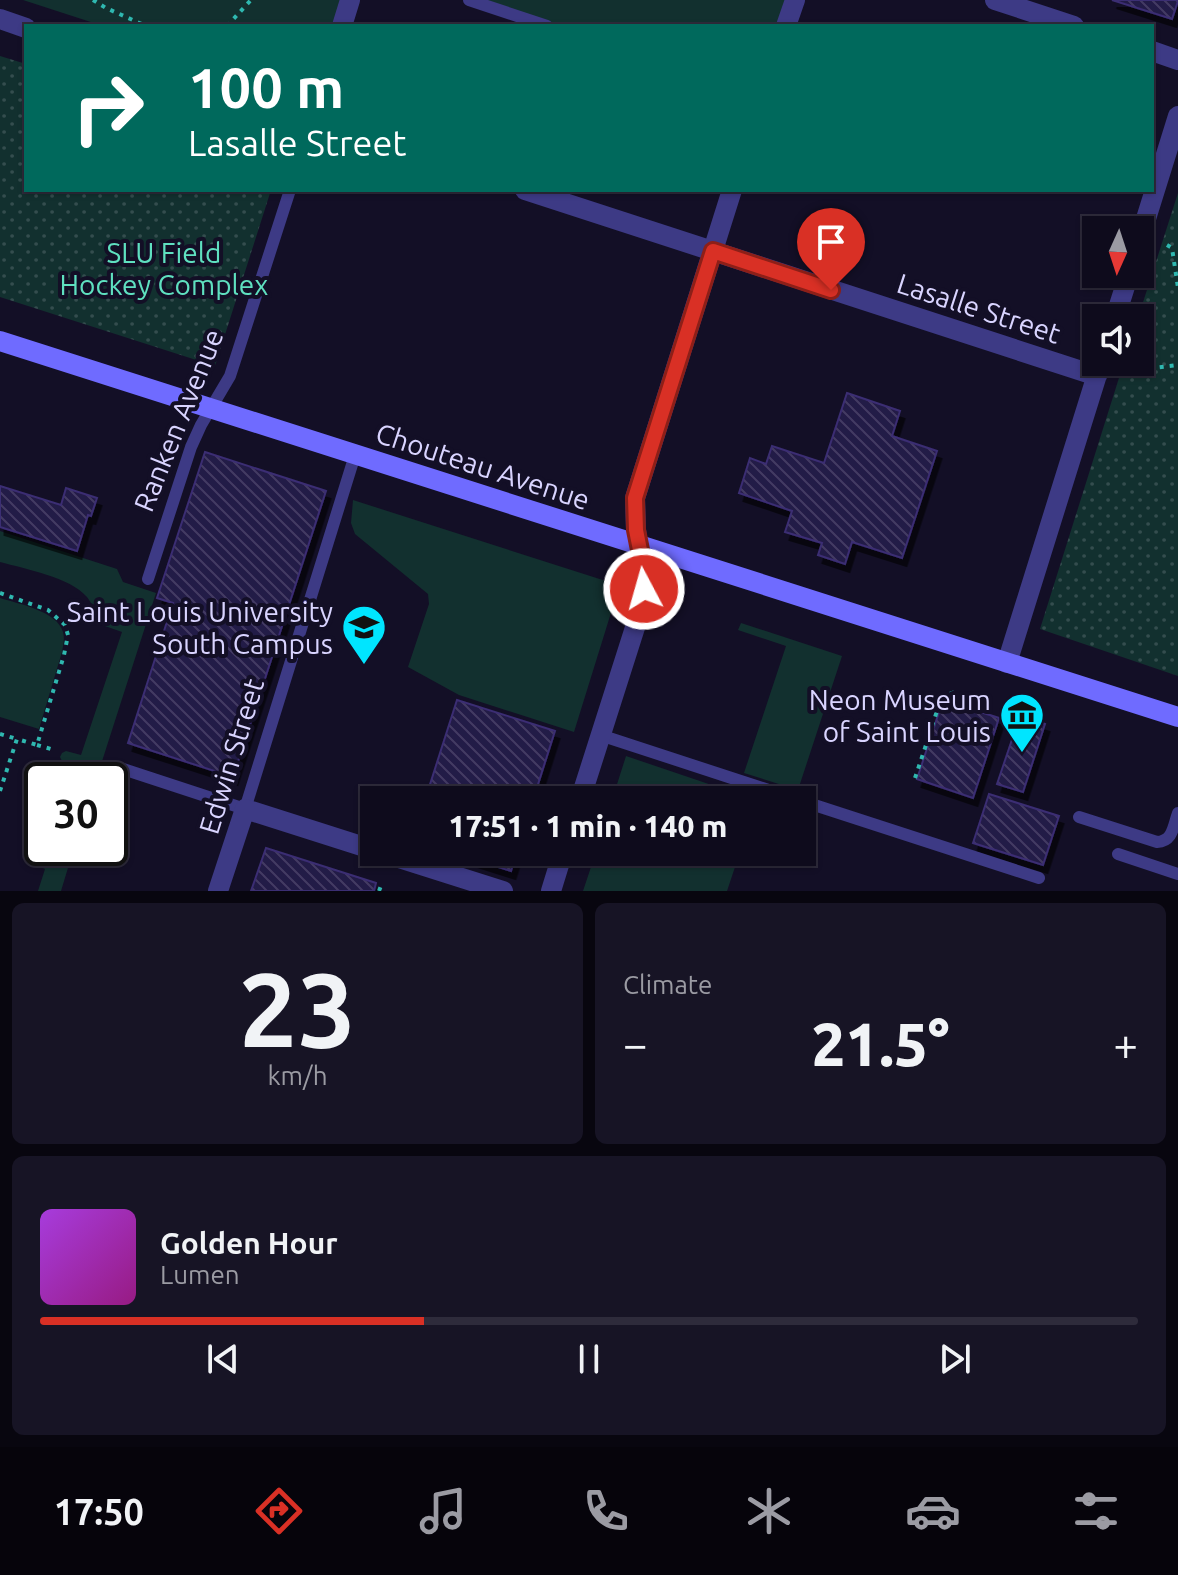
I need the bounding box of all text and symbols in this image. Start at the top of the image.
icon: right [56,56,160,160]
text: 100 m [188,56,344,119]
text: Lasalle Street [188,122,406,163]
pin [797,208,865,290]
north arrow [1082,216,1154,288]
map controls [1082,216,1154,376]
icon: arrive [809,220,853,264]
park label: SLU Field Hockey Complex [60,237,268,300]
street label: Lasalle Street [893,267,1065,349]
button: sound [1082,304,1154,376]
street label: Ranken Avenue [127,324,229,516]
street label: Chouteau Avenue [372,417,594,515]
position arrow [602,547,686,631]
place label: Saint Louis University South Campus [67,596,333,659]
school or university icon: Saint Louis University South Campus [340,603,388,666]
street label: Edwin Street [193,675,269,837]
place label: Neon Museum of Saint Louis [809,684,991,747]
museum icon: Neon Museum of Saint Louis [998,691,1046,754]
speed limit sign: 30 [24,762,128,866]
text: 17:51 · 1 min · 140 m [449,809,727,843]
text: 23 [239,950,356,1067]
text: Climate [623,970,712,999]
text: 21.5° [811,1010,950,1077]
text: − [623,1019,648,1068]
text: + [1113,1019,1138,1068]
text: km/h [267,1061,328,1090]
text: Golden Hour [160,1226,338,1260]
text: Lumen [160,1260,240,1289]
icon: previous [201,1337,245,1381]
icon: pause [567,1337,611,1381]
icon: next [933,1337,977,1381]
icon: directions [251,1483,307,1539]
icon: music [415,1483,471,1539]
icon: phone [578,1483,634,1539]
icon: climate [741,1483,797,1539]
icon: car [905,1483,961,1539]
icon: filters [1068,1483,1124,1539]
text: 17:50 [54,1491,144,1532]

